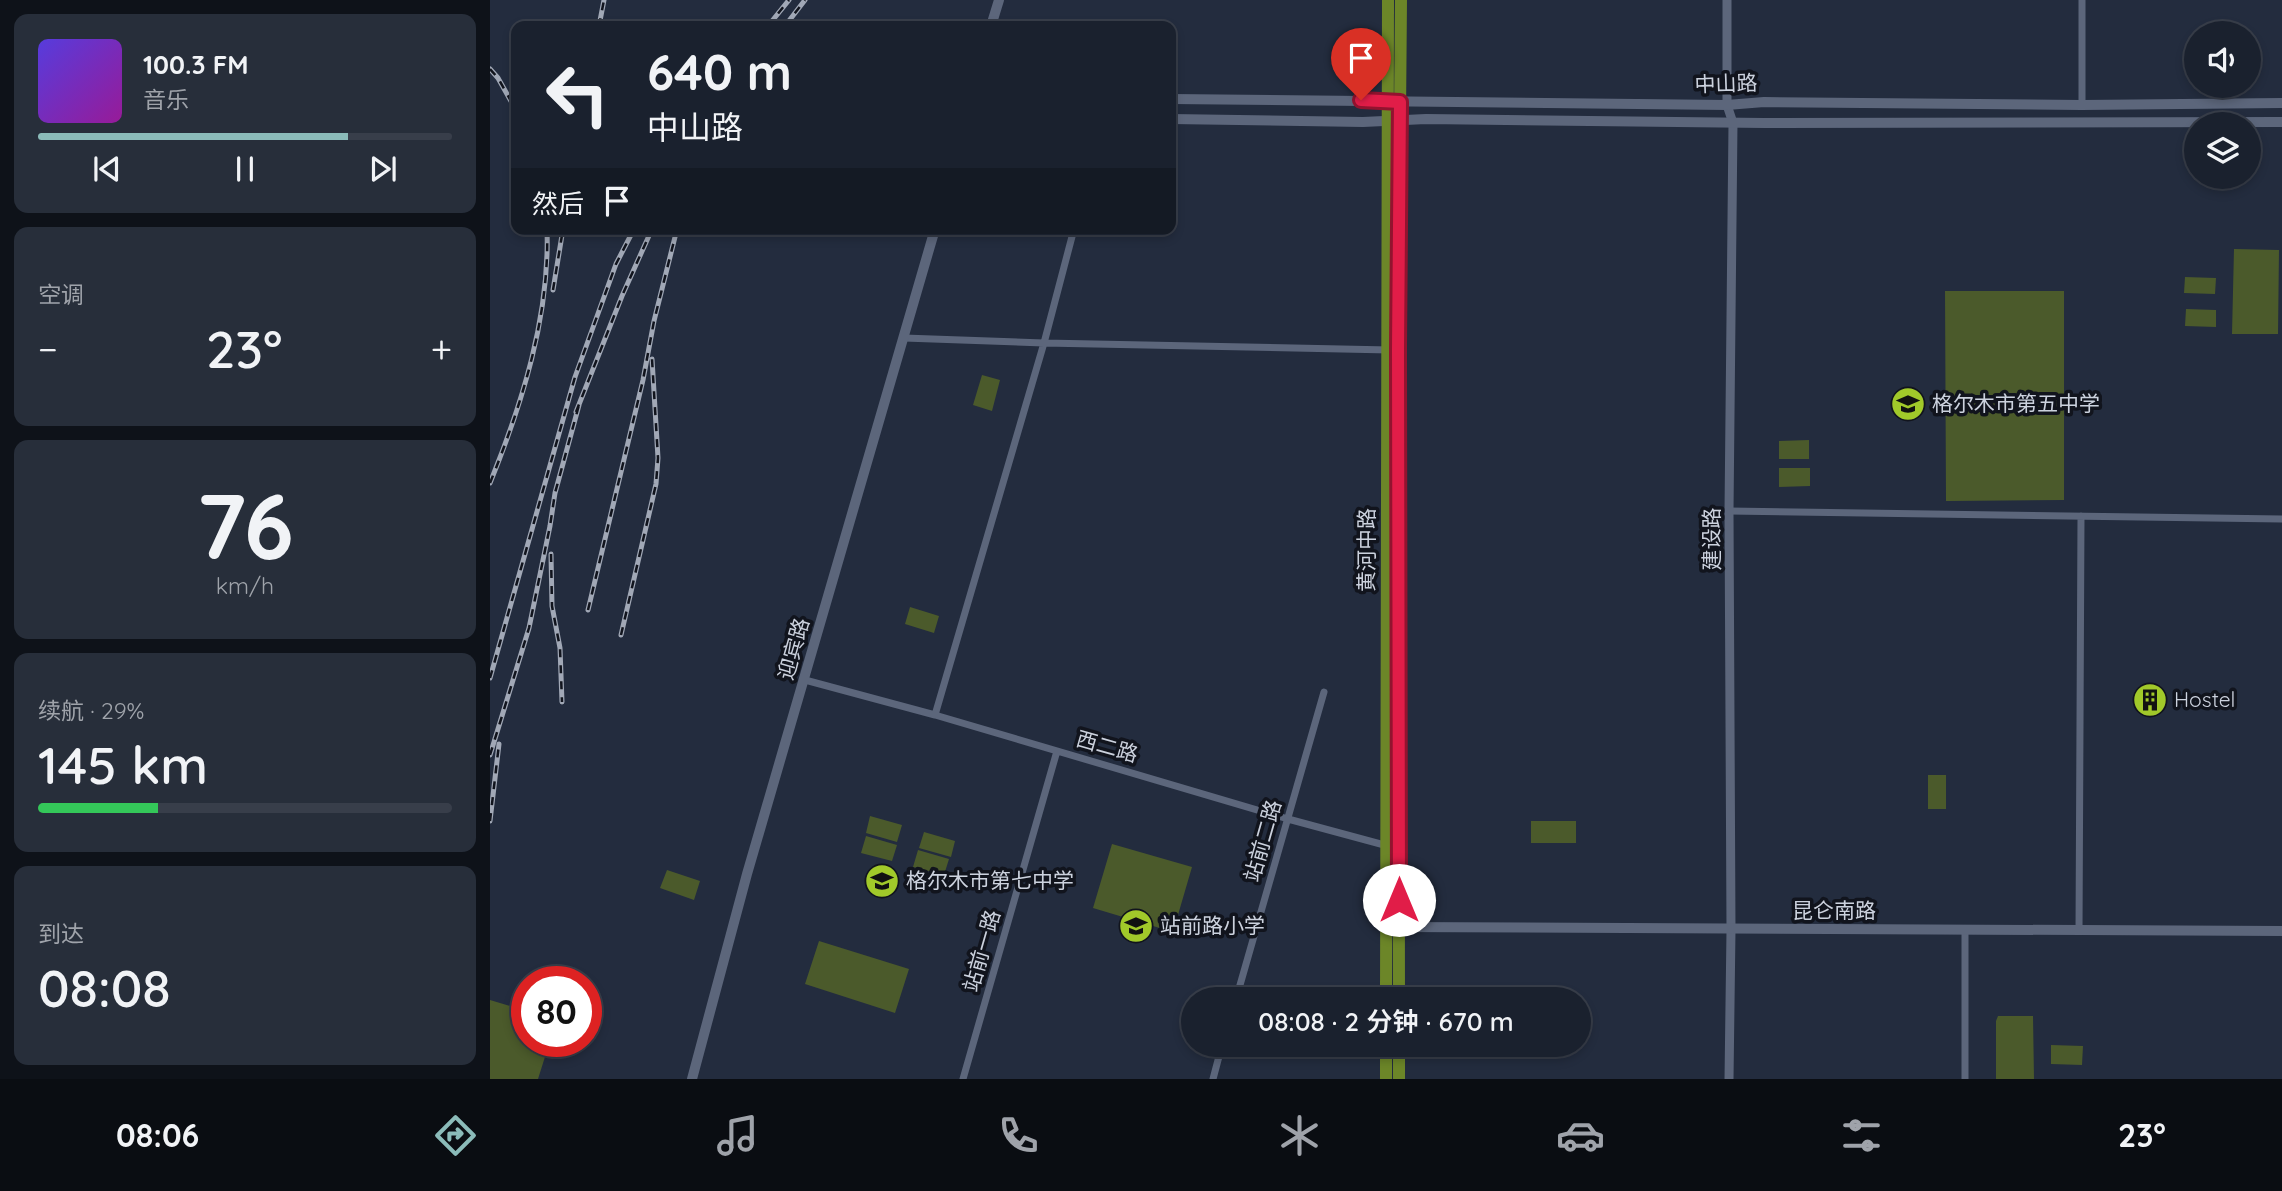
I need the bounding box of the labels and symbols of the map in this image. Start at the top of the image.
pin [1331,28,1391,100]
street label: 中山路 [1694,69,1758,97]
school or university icon: 格尔木市第五中学 [1889,385,1927,423]
place label: 格尔木市第五中学 [1932,390,2100,416]
street label: 黄河中路 [1353,508,1379,592]
street label: 建设路 [1698,508,1724,571]
street label: 迎宾路 [772,615,814,683]
building icon: Hostel [2131,681,2169,719]
place label: Hostel [2174,686,2235,712]
street label: 西二路 [1073,725,1141,767]
street label: 站前二路 [1238,797,1286,885]
school or university icon: 格尔木市第七中学 [863,862,901,900]
position arrow [1362,863,1436,937]
place label: 格尔木市第七中学 [906,867,1074,893]
street label: 昆仑南路 [1792,897,1876,923]
street label: 站前一路 [957,907,1005,995]
school or university icon: 站前路小学 [1117,907,1155,945]
place label: 站前路小学 [1160,912,1265,938]
speed limit sign: 80 [511,966,602,1057]

